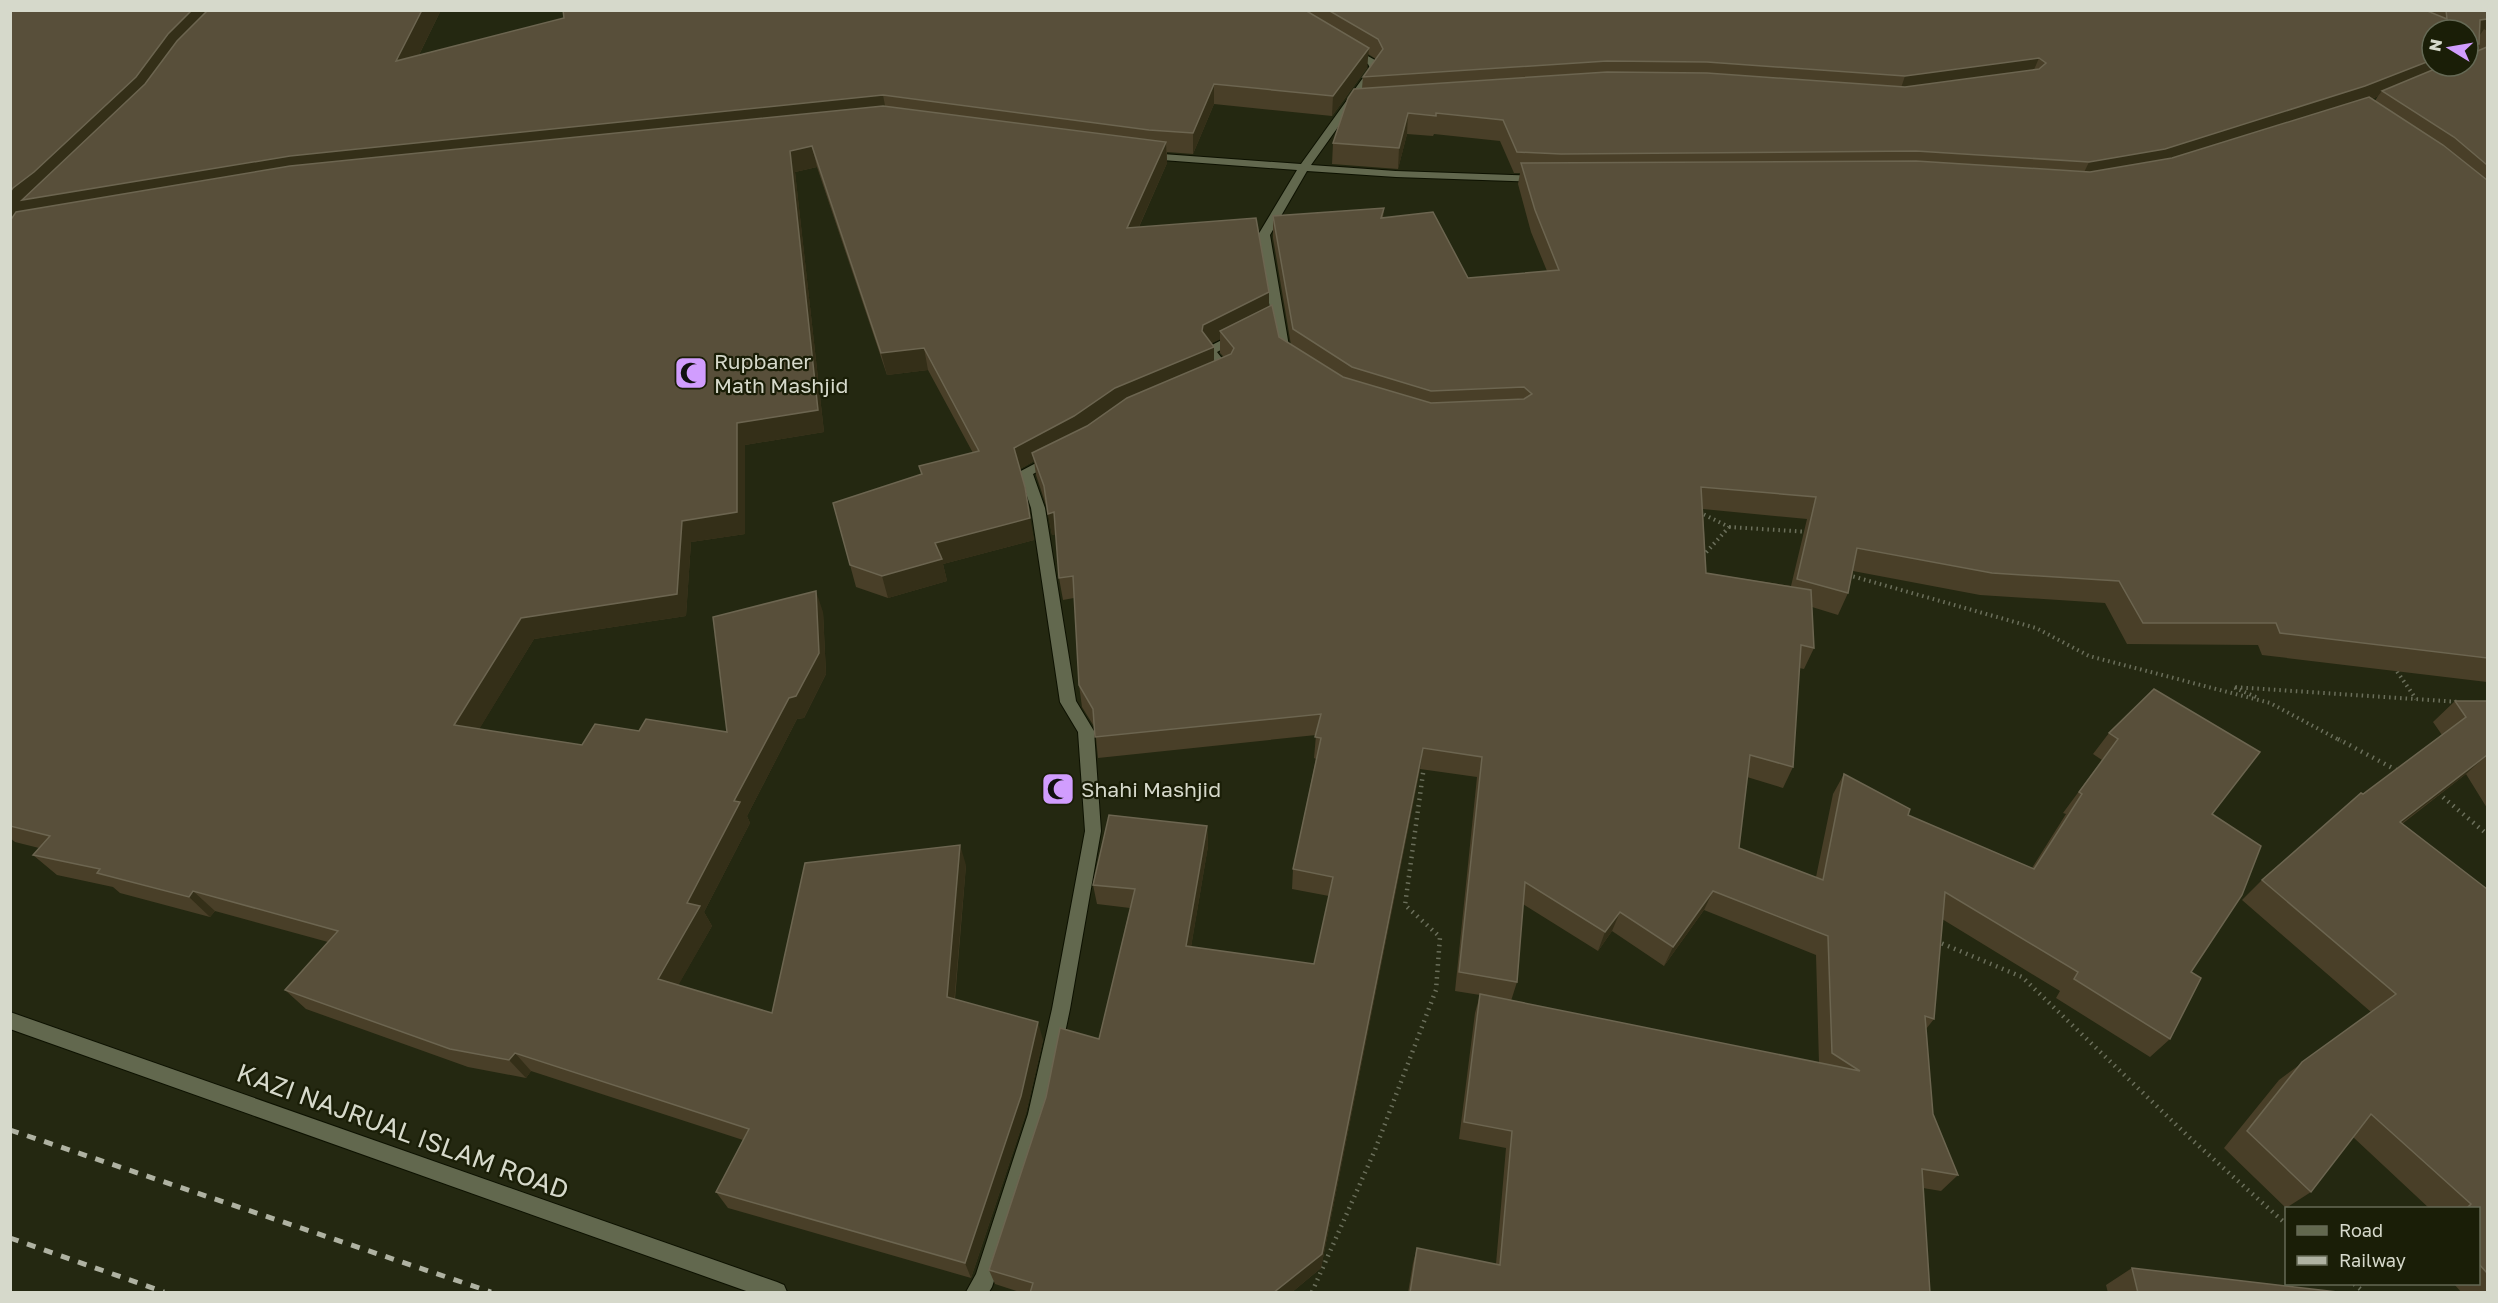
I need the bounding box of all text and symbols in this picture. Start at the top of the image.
north arrow [2420,18,2480,78]
text: N [2424,37,2446,53]
place label: Rupbaner Math Mashjid [714,348,848,398]
mosque icon: Rupbaner Math Mashjid [673,355,709,391]
mosque icon: Shahi Mashjid [1040,771,1076,807]
place label: Shahi Mashjid [1081,776,1221,802]
street label: KAZI NAJRUAL ISLAM ROAD [233,1056,573,1206]
legend [2285,1207,2480,1285]
text: Road [2339,1219,2383,1241]
text: Railway [2339,1249,2406,1271]

